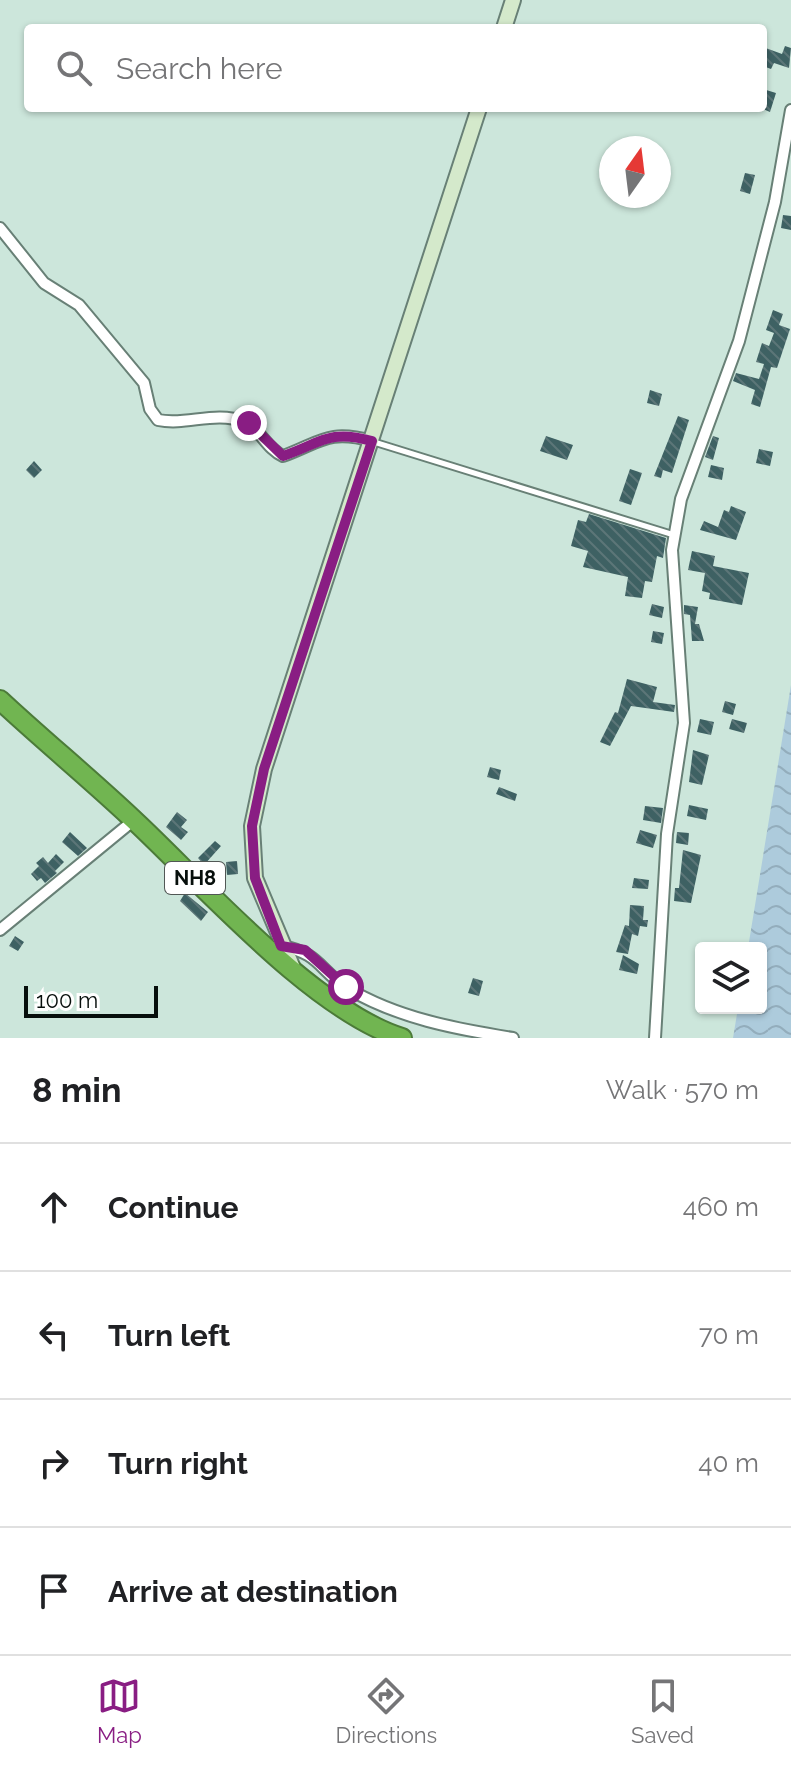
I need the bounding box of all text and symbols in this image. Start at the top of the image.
search box [24,24,767,112]
icon: search [52,46,96,90]
text: Search here [116,51,283,86]
north arrow [599,136,671,208]
route end [231,405,267,441]
road number: NH8 [165,862,225,894]
map controls [695,942,767,1014]
button: layers [695,942,767,1014]
route start [328,969,364,1005]
scale bar [24,982,158,1018]
text: 100 m [36,987,98,1013]
text: 8 min [32,1070,122,1110]
text: Walk · 570 m [606,1075,759,1105]
icon: ahead [32,1185,76,1229]
text: Continue [108,1190,239,1225]
text: 460 m [683,1192,759,1222]
icon: left [32,1313,76,1357]
text: Turn left [108,1318,230,1353]
text: 70 m [699,1320,759,1350]
icon: right [32,1441,76,1485]
text: Turn right [108,1446,248,1481]
text: 40 m [698,1448,759,1478]
icon: arrive [32,1569,76,1613]
text: Arrive at destination [108,1574,398,1609]
tab: Map [97,1674,142,1748]
tab: Directions [336,1674,437,1748]
tab: Saved [631,1674,694,1748]

